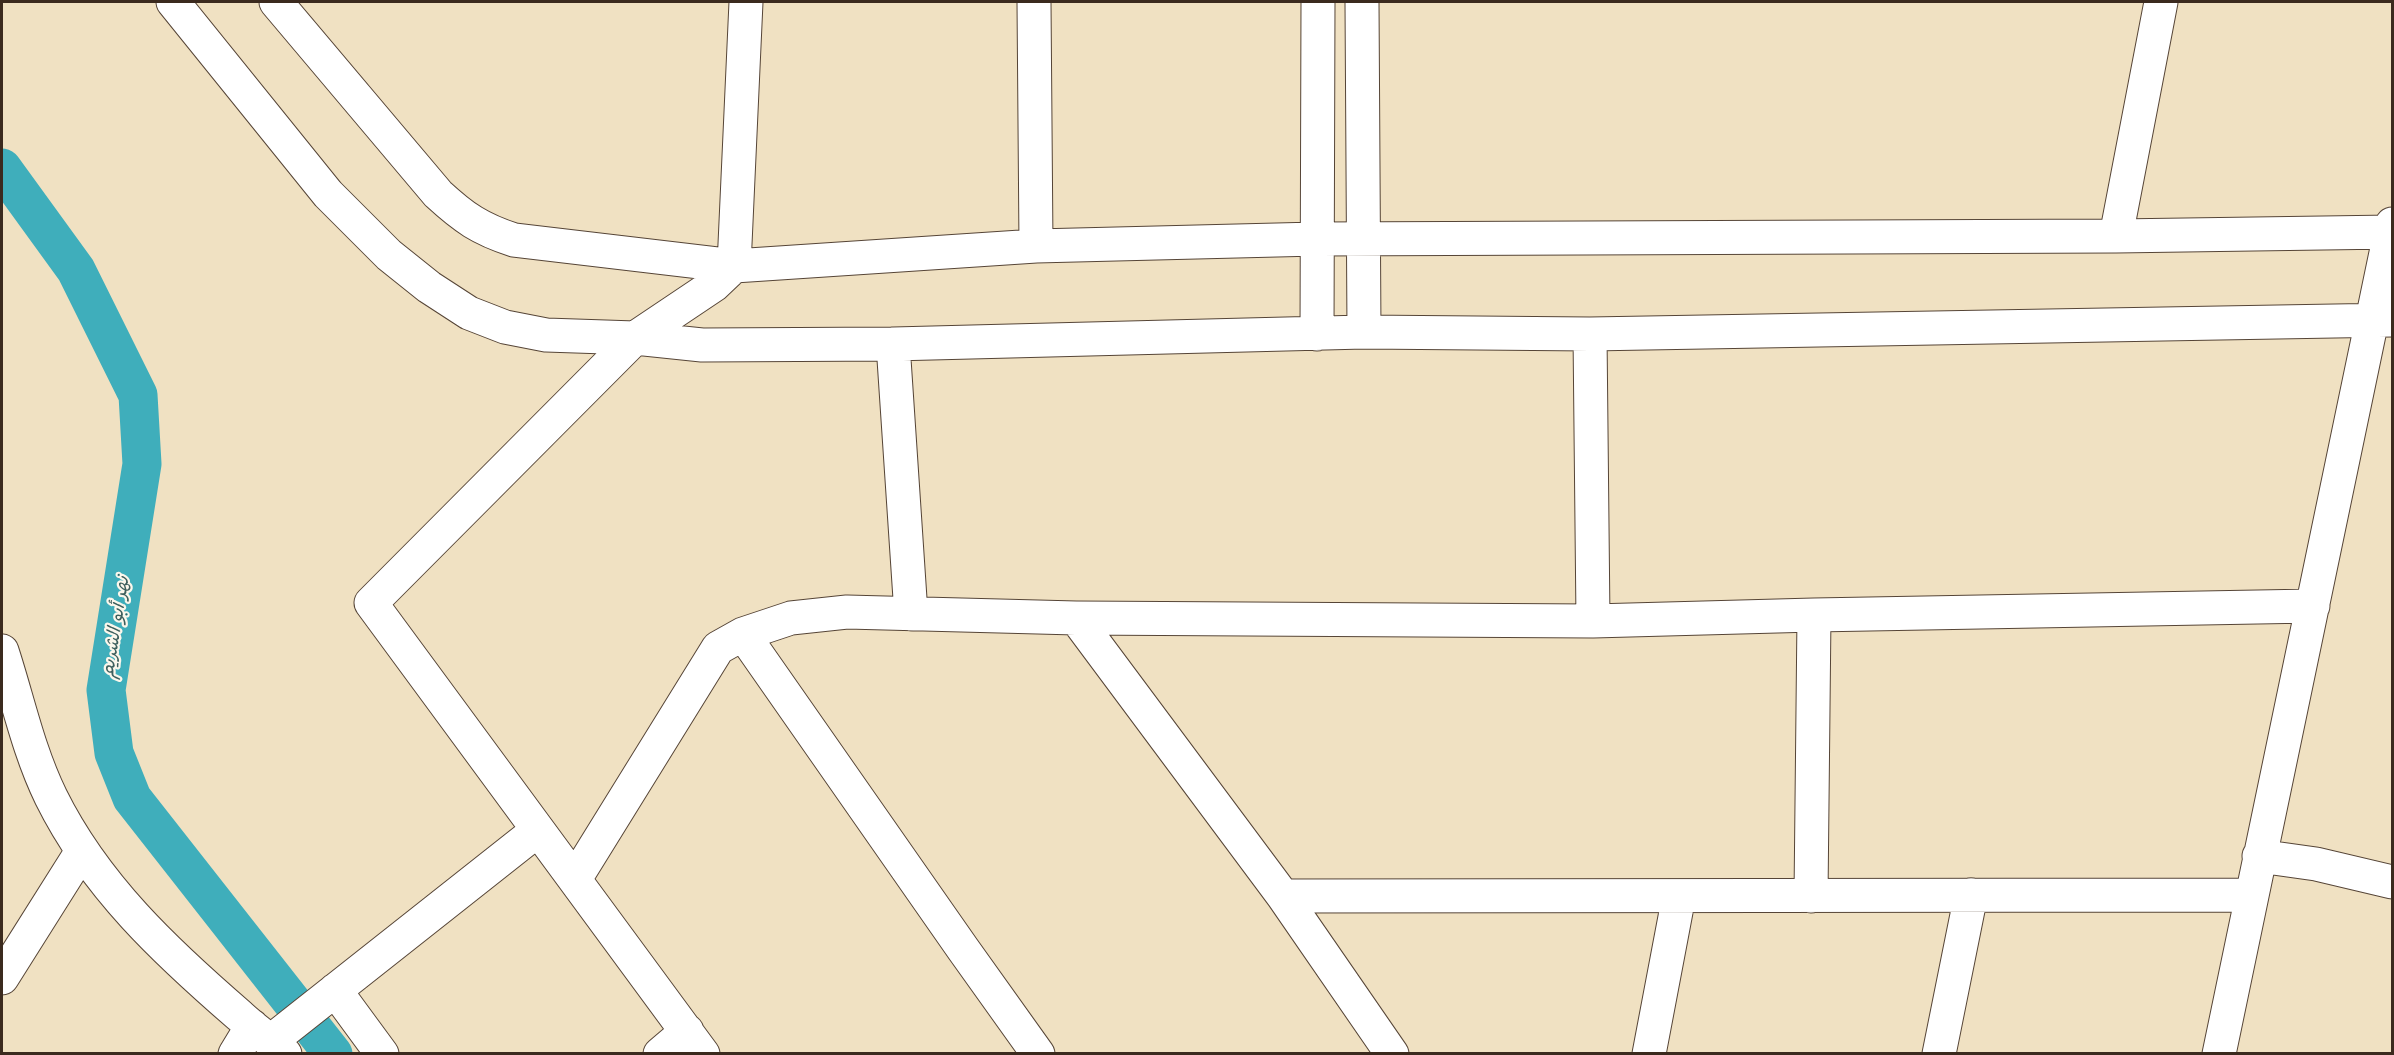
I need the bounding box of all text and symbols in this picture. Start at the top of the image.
water label: نهر أبو الشريم [97,575,135,679]

